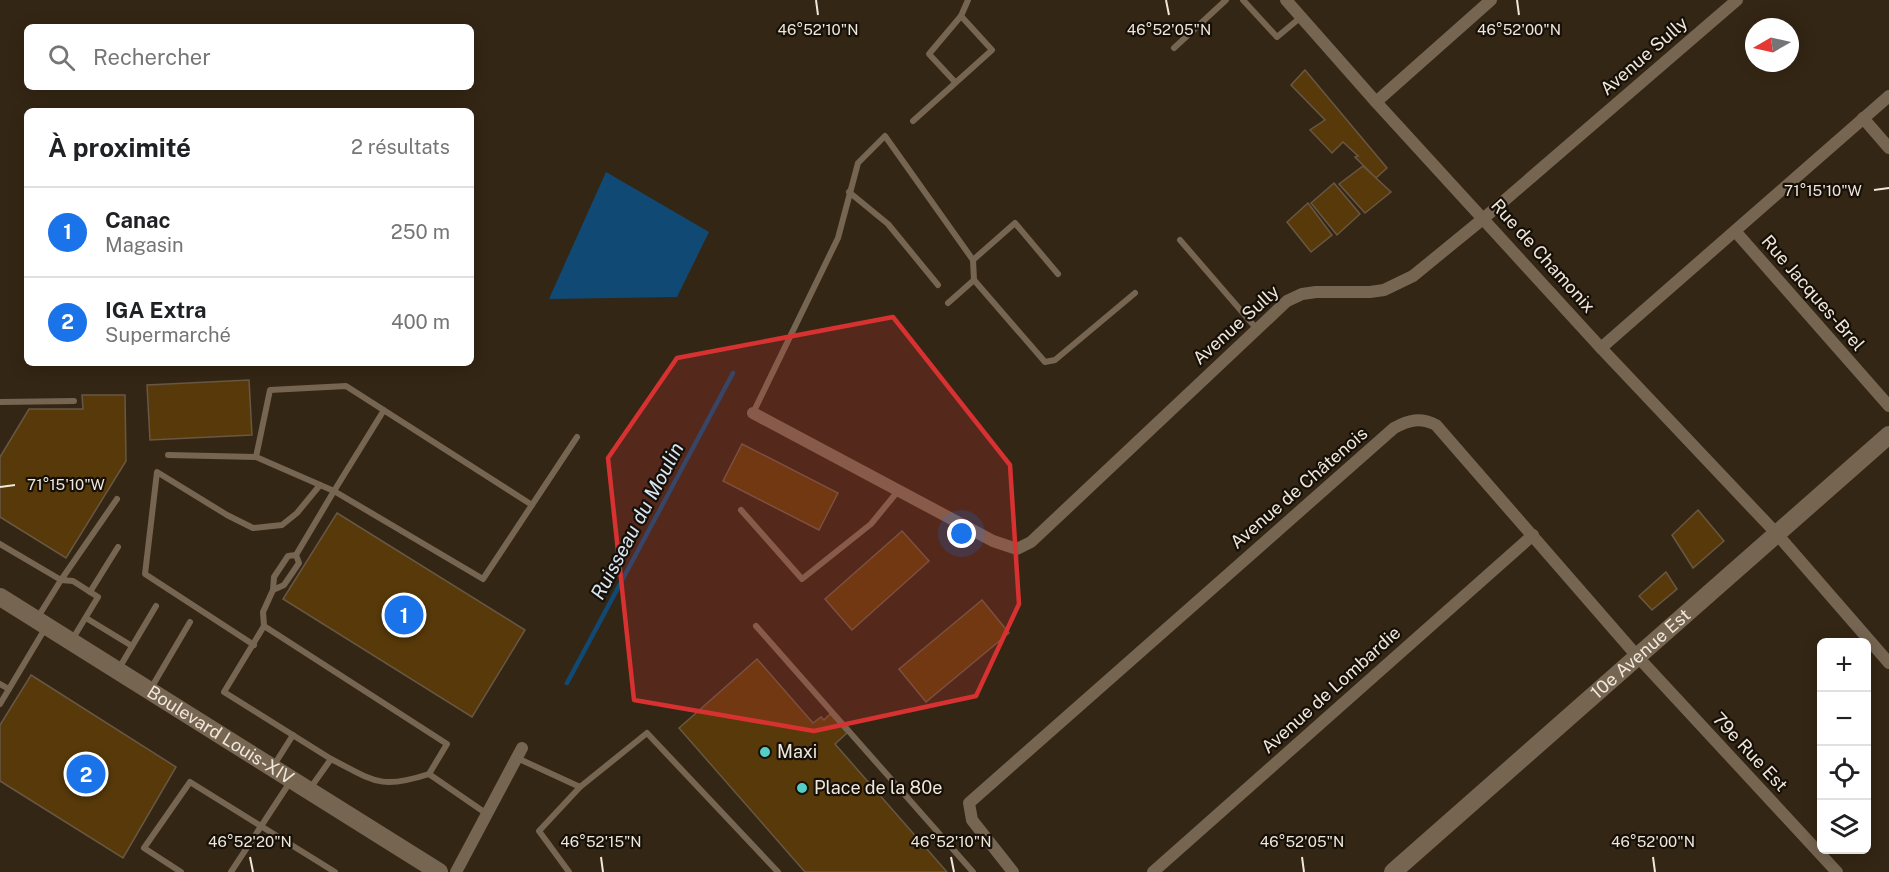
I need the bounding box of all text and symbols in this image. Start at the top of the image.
street label: Avenue Sully [1596,12,1692,99]
north arrow [1745,18,1799,72]
text: 46°52'10"N [778,21,858,38]
text: 46°52'05"N [1127,21,1211,38]
text: 46°52'00"N [1477,21,1561,38]
search box [24,24,474,90]
icon: search [45,41,78,74]
text: Rechercher [93,44,211,70]
text: À proximité [48,132,191,163]
text: 2 résultats [351,135,450,159]
text: 71°15'10"W [1784,182,1862,199]
street label: Rue de Chamonix [1487,195,1600,317]
text: Canac [105,207,170,233]
text: 1 [63,220,72,244]
text: 250 m [391,220,450,244]
street label: Rue Jacques-Brel [1758,231,1869,355]
text: Magasin [105,233,184,257]
street label: Avenue Sully [1188,280,1283,369]
text: IGA Extra [105,297,207,323]
text: 2 [61,310,74,334]
text: 400 m [391,310,450,334]
text: Supermarché [105,323,231,347]
street label: Avenue de Châtenois [1226,422,1371,553]
water label: Ruisseau du Moulin [585,438,689,604]
text: 71°15'10"W [27,476,105,493]
your location [947,519,976,548]
pin: 1 [384,592,424,638]
street label: 10e Avenue Est [1586,604,1694,703]
street label: Avenue de Lombardie [1257,622,1404,758]
map controls [1817,638,1871,854]
button: + [1817,638,1871,692]
street label: Boulevard Louis-XIV [143,681,298,788]
button: − [1817,692,1871,746]
street label: 79e Rue Est [1709,708,1792,795]
place label: Maxi [777,741,817,762]
marker: Maxi [758,745,772,759]
button: locate [1817,746,1871,800]
pin: 2 [66,752,106,796]
place label: Place de la 80e [814,777,942,798]
marker: Place de la 80e [795,781,809,795]
button: layers [1817,800,1871,854]
text: 46°52'20"N [208,833,292,850]
text: 46°52'15"N [560,833,642,850]
text: 46°52'10"N [911,833,991,850]
text: 46°52'05"N [1260,833,1344,850]
text: 46°52'00"N [1611,833,1695,850]

